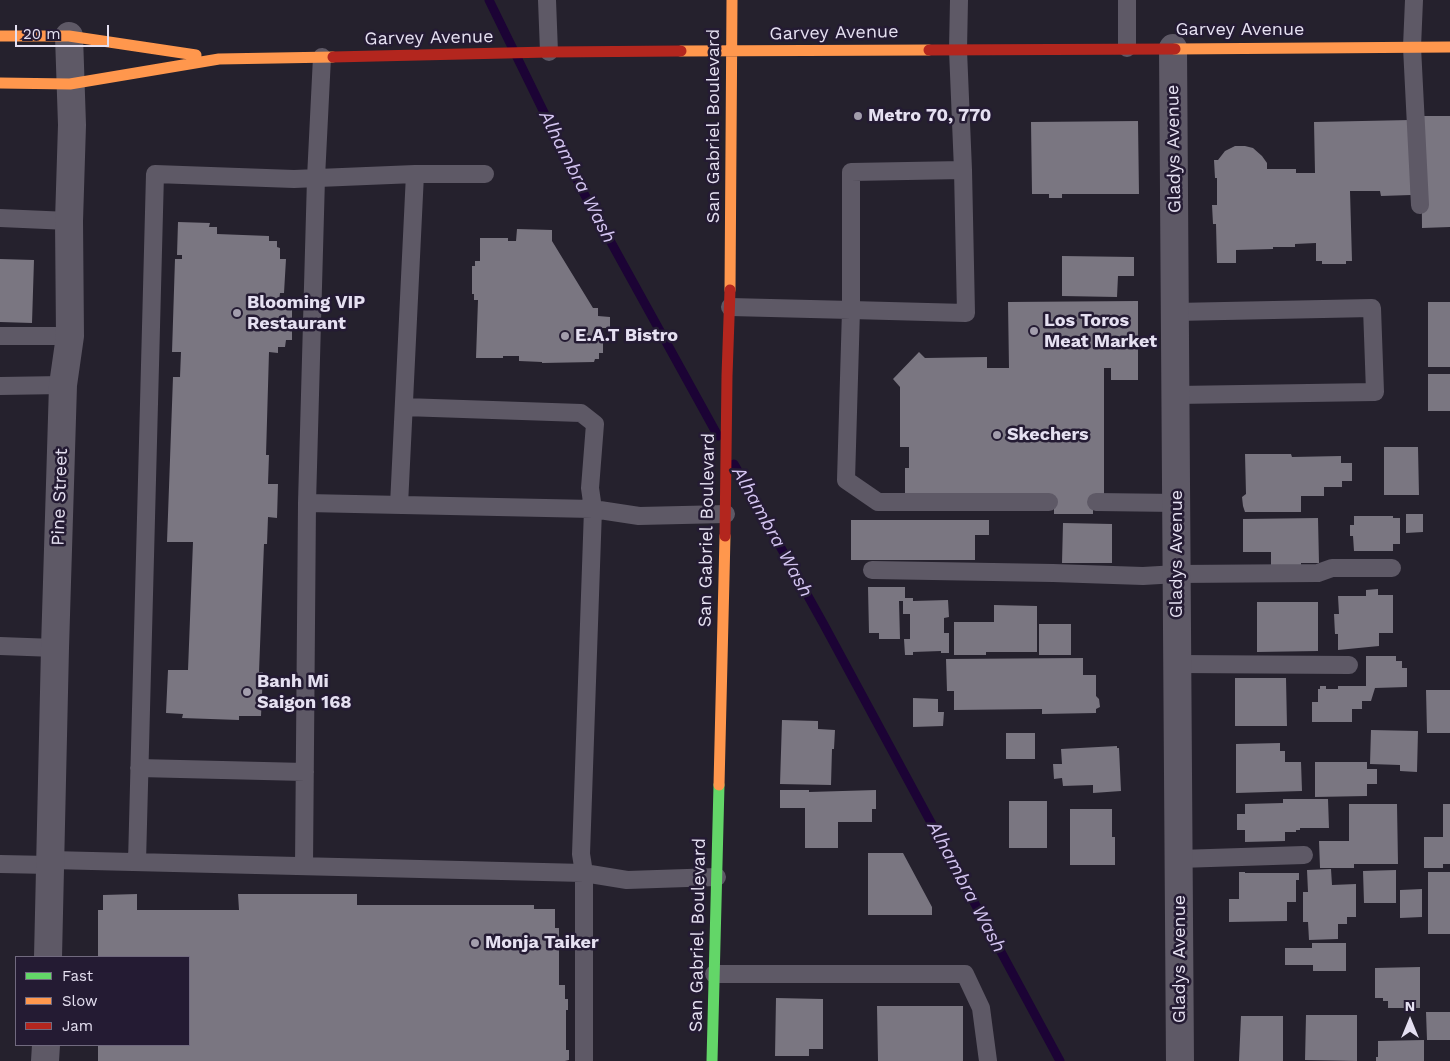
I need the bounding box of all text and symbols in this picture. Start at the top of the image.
scale bar [18,15,111,47]
street label: Garvey Avenue [1176,19,1304,41]
street label: Garvey Avenue [769,21,899,45]
text: 20 m [23,25,61,43]
street label: Garvey Avenue [364,26,494,50]
street label: San Gabriel Boulevard [703,29,725,223]
street label: Gladys Avenue [1162,85,1186,213]
place label: Metro 70, 770 [868,105,991,127]
water label: Alhambra Wash [534,107,620,247]
marker: Metro 70, 770 [852,110,864,122]
place label: Blooming VIP Restaurant [247,292,365,334]
marker: Blooming VIP Restaurant [231,307,243,319]
place label: Los Toros Meat Market [1044,310,1157,352]
place label: E.A.T Bistro [575,325,678,347]
marker: Los Toros Meat Market [1028,325,1040,337]
marker: E.A.T Bistro [559,330,571,342]
place label: Skechers [1007,424,1089,446]
marker: Skechers [991,429,1003,441]
street label: San Gabriel Boulevard [695,433,719,627]
street label: Pine Street [48,448,72,546]
water label: Alhambra Wash [727,463,817,601]
street label: Gladys Avenue [1166,490,1188,618]
place label: Banh Mi Saigon 168 [257,671,351,714]
marker: Banh Mi Saigon 168 [241,686,253,698]
water label: Alhambra Wash [922,817,1010,957]
street label: San Gabriel Boulevard [686,838,710,1032]
street label: Gladys Avenue [1169,895,1191,1023]
place label: Monja Taiker [485,932,599,954]
marker: Monja Taiker [469,937,481,949]
legend [15,956,190,1046]
text: Fast [62,967,93,985]
text: Slow [62,992,98,1010]
north arrow [1385,996,1435,1046]
text: N [1405,998,1415,1014]
text: Jam [62,1017,93,1035]

